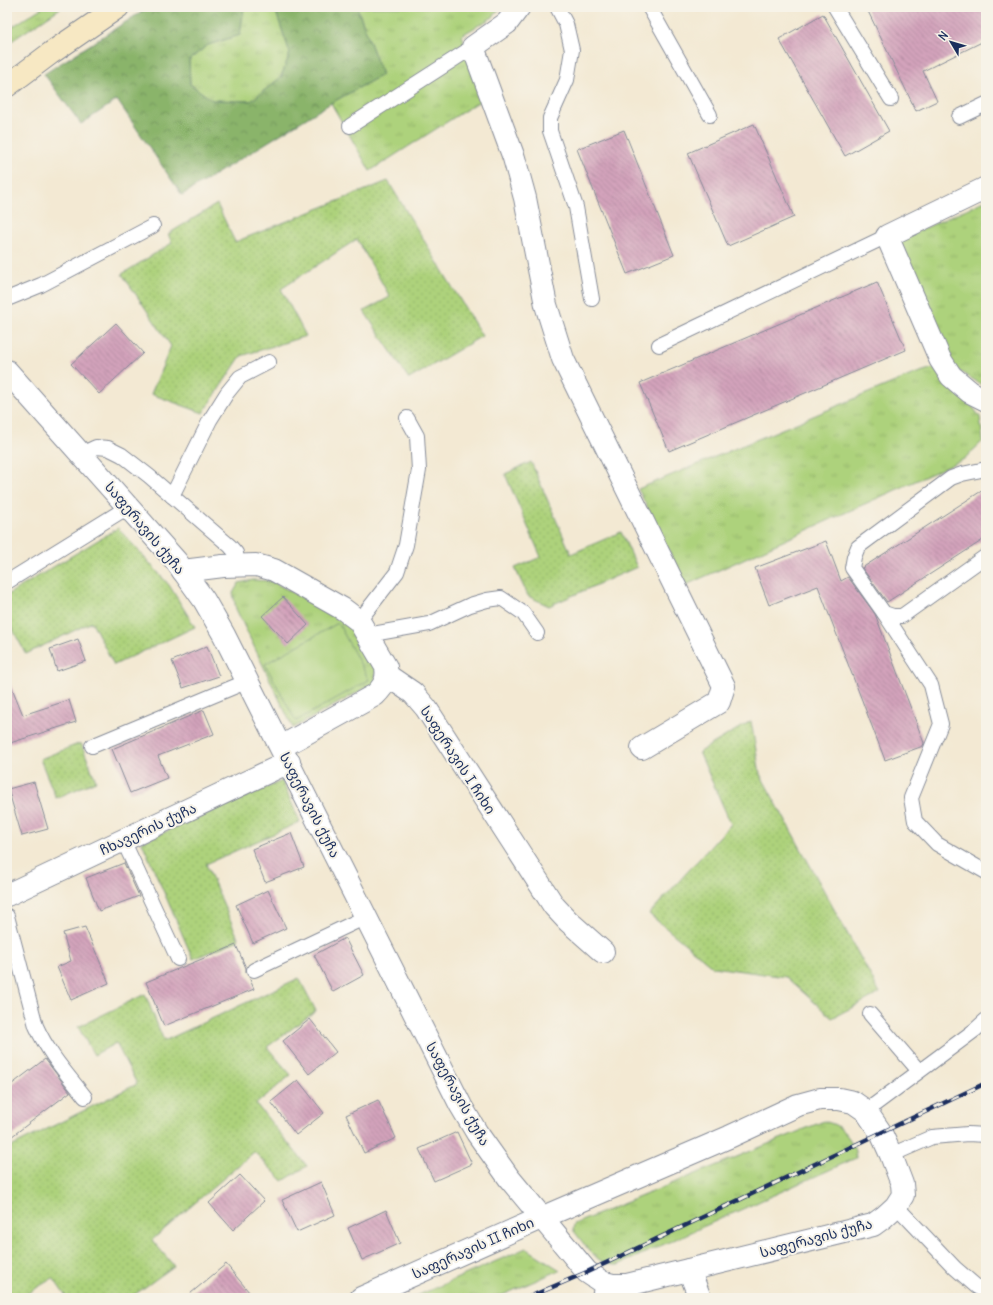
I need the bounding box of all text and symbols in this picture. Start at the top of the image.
north arrow [931,22,971,62]
text: N [935,29,951,43]
street label: საფერავის ქუჩა [101,478,189,578]
street label: საფერავის I ჩიხი [416,703,500,817]
street label: საფერავის ქუჩა [276,749,344,861]
street label: ჩხავერის ქუჩა [97,799,199,859]
street label: საფერავის ქუჩა [422,1039,494,1149]
street label: საფერავის II ჩიხი [409,1213,537,1283]
street label: საფერავის ქუჩა [758,1214,874,1262]

